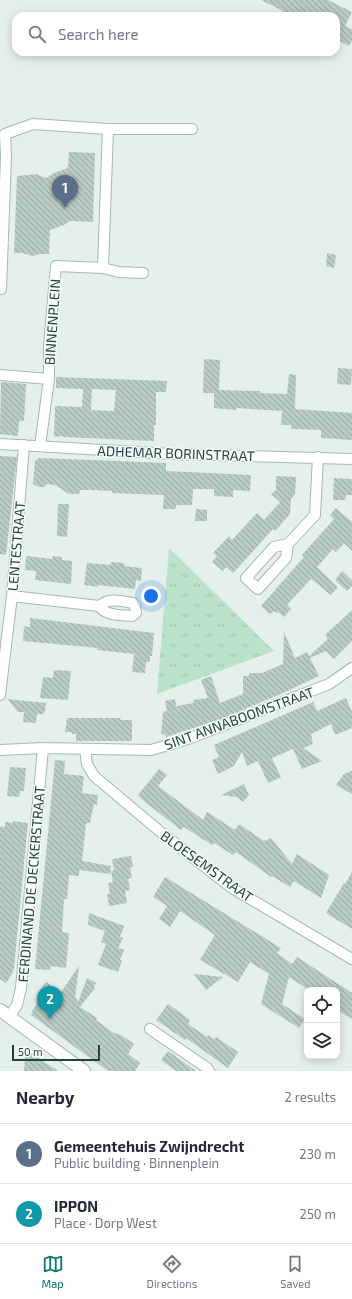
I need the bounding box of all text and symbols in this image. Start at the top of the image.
search box [12,12,340,56]
icon: search [26,23,48,45]
text: Search here [58,25,139,43]
pin: 1 [52,175,78,208]
street label: BINNENPLEIN [40,278,64,366]
street label: ADHEMAR BORINSTRAAT [97,442,255,464]
street label: LENTESTRAAT [4,500,28,592]
your location [141,586,161,606]
street label: SINT ANNABOOMSTRAAT [162,683,316,753]
street label: FERDINAND DE DECKERSTRAAT [14,785,48,983]
street label: BLOESEMSTRAAT [157,827,257,905]
pin: 2 [37,986,63,1019]
map controls [304,987,340,1059]
button: locate [304,987,340,1023]
button: layers [304,1023,340,1059]
scale bar [12,1043,100,1062]
text: 50 m [18,1045,43,1058]
text: Nearby [16,1087,74,1107]
text: 2 results [284,1089,336,1105]
text: Gemeentehuis Zwijndrecht [54,1137,245,1155]
text: 1 [26,1146,32,1162]
text: 230 m [299,1146,336,1162]
text: Public building · Binnenplein [54,1155,219,1171]
text: IPPON [54,1197,98,1215]
text: 2 [25,1206,33,1222]
text: 250 m [300,1206,336,1222]
text: Place · Dorp West [54,1215,157,1231]
tab: Map [42,1253,64,1290]
tab: Directions [147,1253,197,1290]
tab: Saved [280,1253,311,1290]

